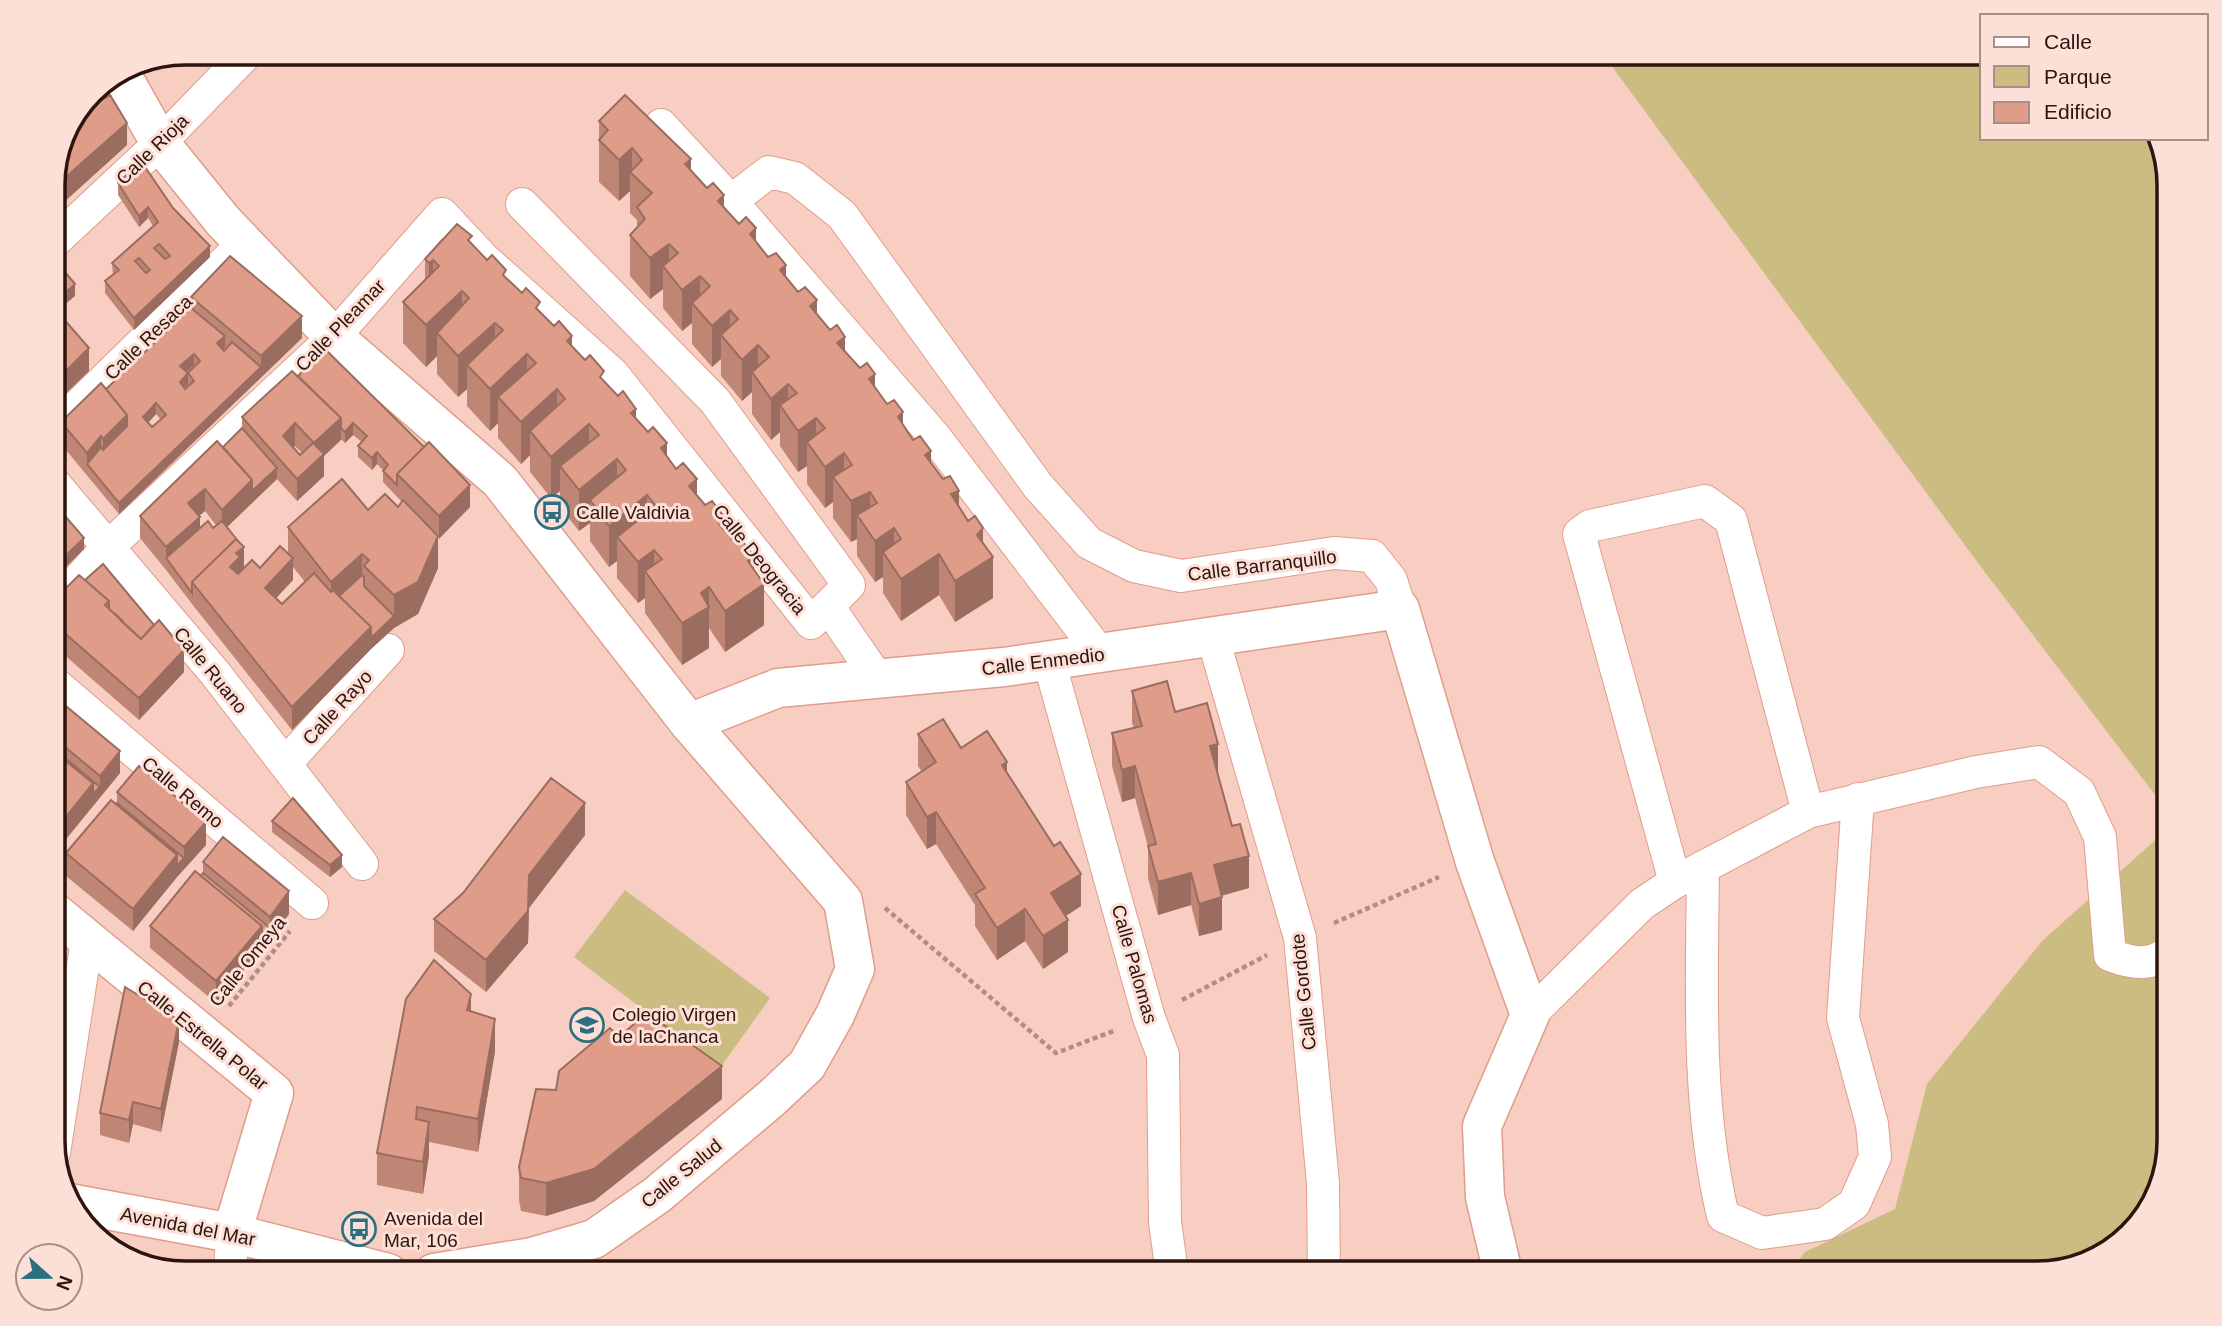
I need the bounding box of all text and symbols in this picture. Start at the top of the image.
legend [1980,14,2208,140]
text: Calle [2044,30,2092,53]
text: Parque [2044,65,2112,88]
text: Edificio [2044,100,2112,123]
street label: Calle Rioja [112,110,193,189]
street label: Calle Pleamar [291,275,390,376]
street label: Calle Resaca [100,290,197,384]
bus stop icon: Calle Valdivia [533,493,571,531]
street label: Calle Deogracia [709,500,811,619]
place label: Calle Valdivia [576,502,690,523]
street label: Calle Barranquillo [1186,546,1338,585]
street label: Calle Ruano [170,623,252,718]
street label: Calle Enmedio [980,644,1106,679]
street label: Calle Rayo [298,666,376,749]
street label: Calle Remo [138,752,227,832]
street label: Calle Palomas [1108,902,1161,1026]
street label: Calle Omeya [205,912,290,1011]
street label: Calle Gordote [1287,933,1320,1051]
street label: Calle Estrella Polar [133,976,273,1095]
place label: Colegio Virgen de laChanca [612,1004,736,1047]
school or university icon: Colegio Virgen de laChanca [568,1006,606,1044]
street label: Calle Salud [637,1135,726,1212]
street label: Avenida del Mar [119,1203,258,1250]
place label: Avenida del Mar, 106 [384,1208,483,1251]
bus stop icon: Avenida del Mar, 106 [340,1210,378,1248]
north arrow [14,1242,84,1312]
text: N [52,1273,77,1293]

